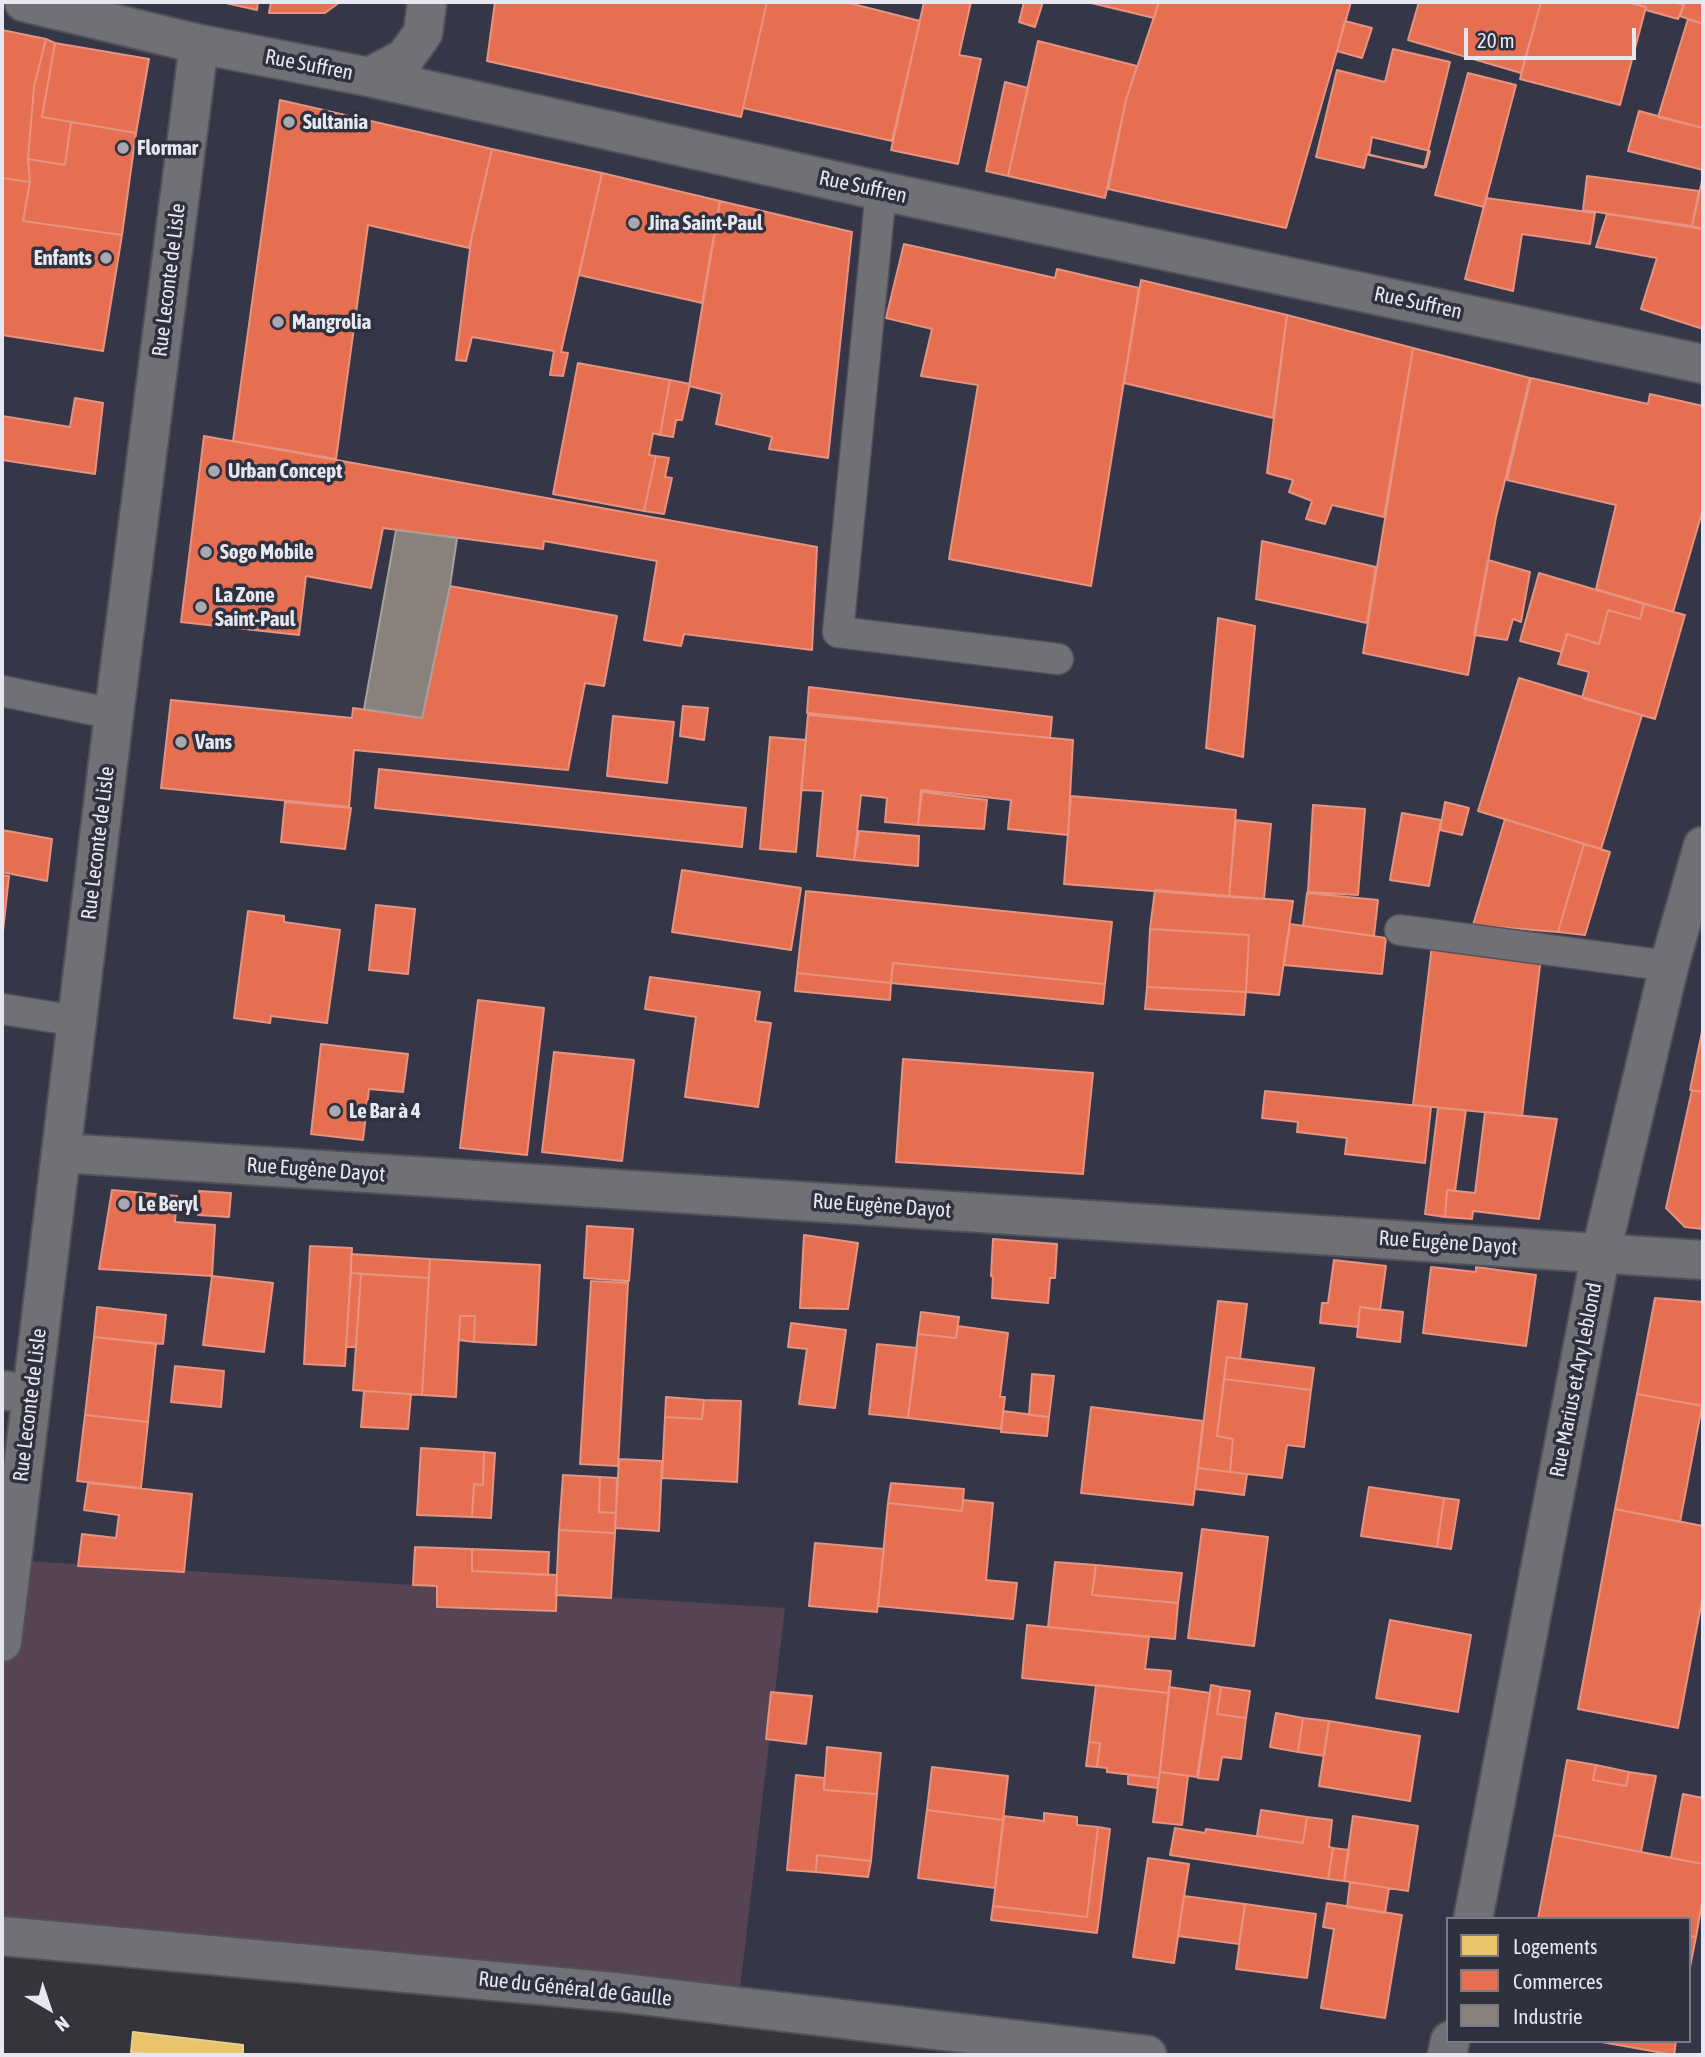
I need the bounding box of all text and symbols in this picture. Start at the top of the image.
scale bar [1467,14,1638,58]
text: 20 m [1477,28,1515,52]
street label: Rue Suffren [263,44,355,86]
place label: Sultania [303,109,368,135]
marker: Sultania [281,114,297,130]
place label: Flormar [137,135,198,161]
marker: Flormar [115,140,131,156]
street label: Rue Suffren [817,165,909,209]
street label: Rue Leconte de Lisle [147,202,191,358]
place label: Jina Saint-Paul [648,210,763,236]
marker: Jina Saint-Paul [626,215,642,231]
place label: Enfants [34,245,92,271]
marker: Enfants [98,250,114,266]
street label: Rue Suffren [1372,281,1464,325]
place label: Mangrolia [292,309,371,335]
marker: Mangrolia [270,314,286,330]
place label: Urban Concept [228,458,342,484]
marker: Urban Concept [206,463,222,479]
place label: Sogo Mobile [220,539,314,565]
marker: Sogo Mobile [198,544,214,560]
place label: La Zone Saint-Paul [215,582,295,632]
marker: La Zone Saint-Paul [193,599,209,615]
place label: Vans [195,729,232,755]
marker: Vans [173,734,189,750]
street label: Rue Leconte de Lisle [76,765,120,921]
place label: Le Bar à 4 [349,1098,421,1124]
marker: Le Bar à 4 [327,1103,343,1119]
street label: Rue Eugène Dayot [246,1153,386,1187]
street label: Rue Eugène Dayot [812,1189,952,1223]
place label: Le Beryl [138,1191,198,1217]
marker: Le Beryl [116,1196,132,1212]
street label: Rue Eugène Dayot [1378,1226,1518,1260]
street label: Rue Marius et Ary Leblond [1545,1281,1607,1479]
street label: Rue Leconte de Lisle [8,1327,52,1483]
legend [1446,1917,1691,2043]
text: Logements [1513,1934,1597,1958]
street label: Rue du Général de Gaulle [477,1966,673,2012]
text: Commerces [1513,1969,1603,1993]
north arrow [14,1973,84,2043]
text: Industrie [1513,2004,1583,2028]
text: N [51,2012,73,2036]

